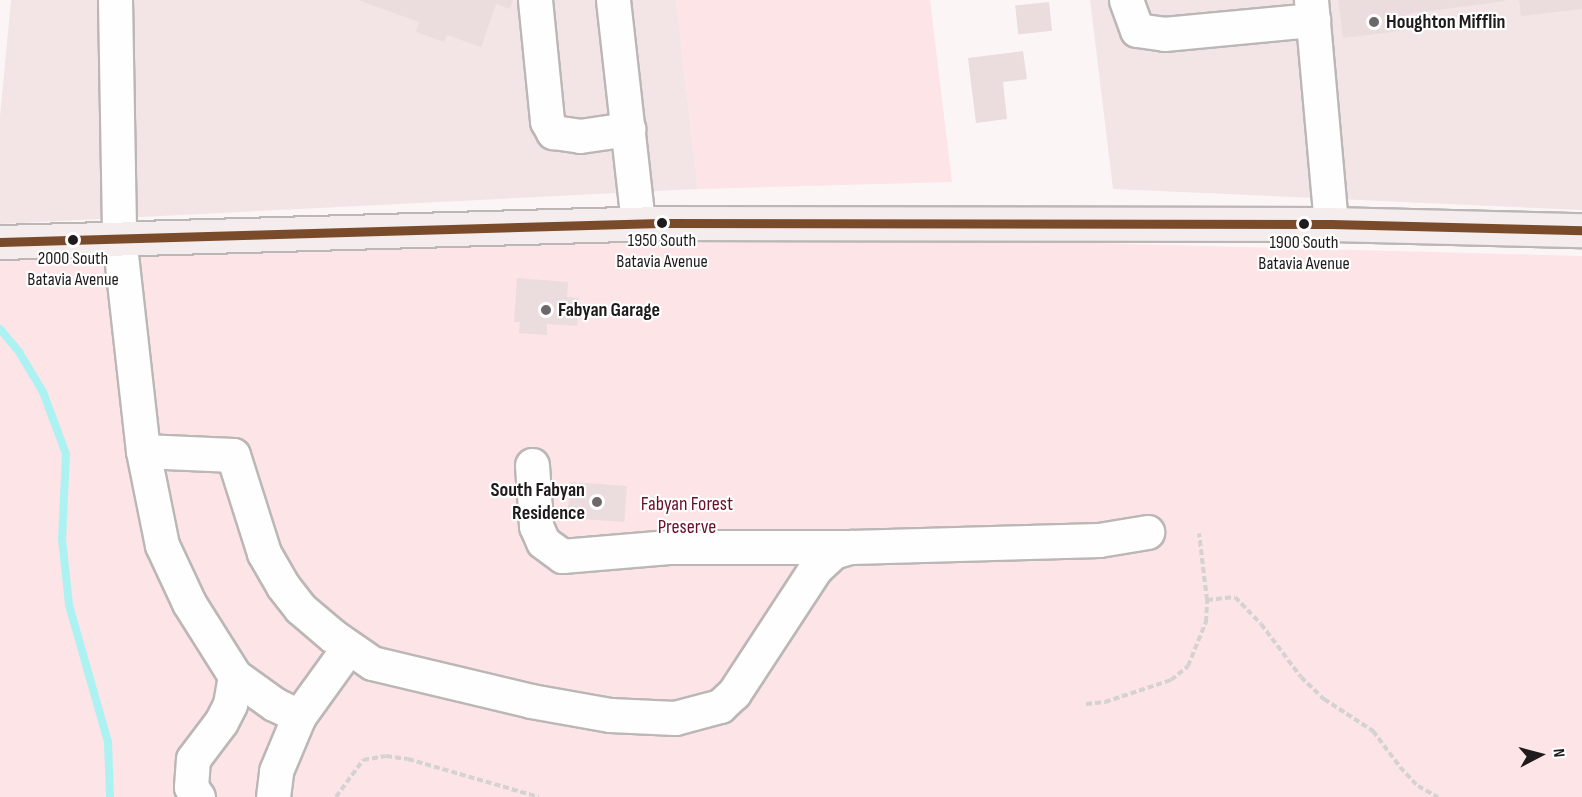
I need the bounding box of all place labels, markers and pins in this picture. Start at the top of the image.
place label: Houghton Mifflin [1386,10,1505,34]
marker: Houghton Mifflin [1367,15,1381,29]
marker: 1950 South Batavia Avenue [656,217,668,229]
marker: 1900 South Batavia Avenue [1298,218,1310,230]
place label: 1950 South Batavia Avenue [616,231,708,274]
place label: 1900 South Batavia Avenue [1258,233,1350,276]
marker: 2000 South Batavia Avenue [67,234,79,246]
place label: 2000 South Batavia Avenue [27,249,119,292]
place label: Fabyan Garage [558,298,660,322]
marker: Fabyan Garage [539,303,553,317]
place label: South Fabyan Residence [490,478,585,525]
marker: South Fabyan Residence [590,495,604,509]

